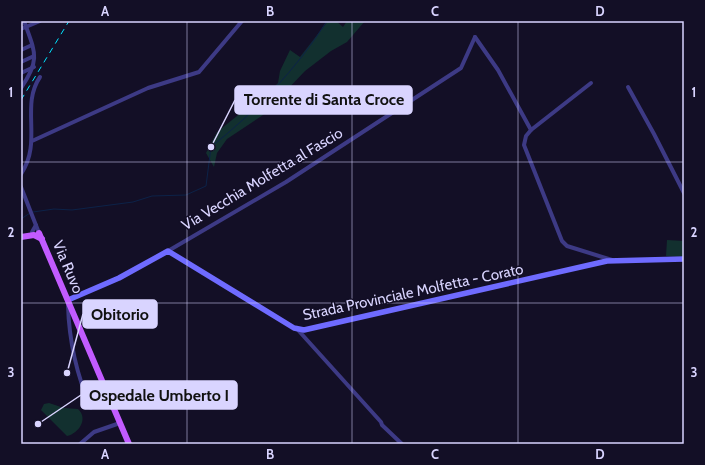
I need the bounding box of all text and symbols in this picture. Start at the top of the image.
text: A [101,3,110,19]
text: B [266,3,274,19]
text: C [431,3,439,19]
text: D [595,3,605,19]
text: 1 [9,84,13,100]
text: 1 [692,84,696,100]
callout: Torrente di Santa Croce [235,86,412,114]
text: Torrente di Santa Croce [244,90,404,109]
street label: Via Vecchia Molfetta al Fascio [178,124,346,234]
text: 2 [8,224,15,240]
text: 2 [691,224,698,240]
street label: Via Ruvo [49,238,87,296]
street label: Strada Provinciale Molfetta - Corato [301,260,525,324]
callout: Obitorio [83,300,157,328]
text: Obitorio [91,305,149,324]
text: 3 [7,364,15,380]
text: 3 [690,364,698,380]
callout: Ospedale Umberto I [81,381,237,409]
text: Ospedale Umberto I [89,386,229,405]
text: A [101,446,110,462]
text: B [266,446,274,462]
text: C [431,446,439,462]
text: D [595,446,605,462]

